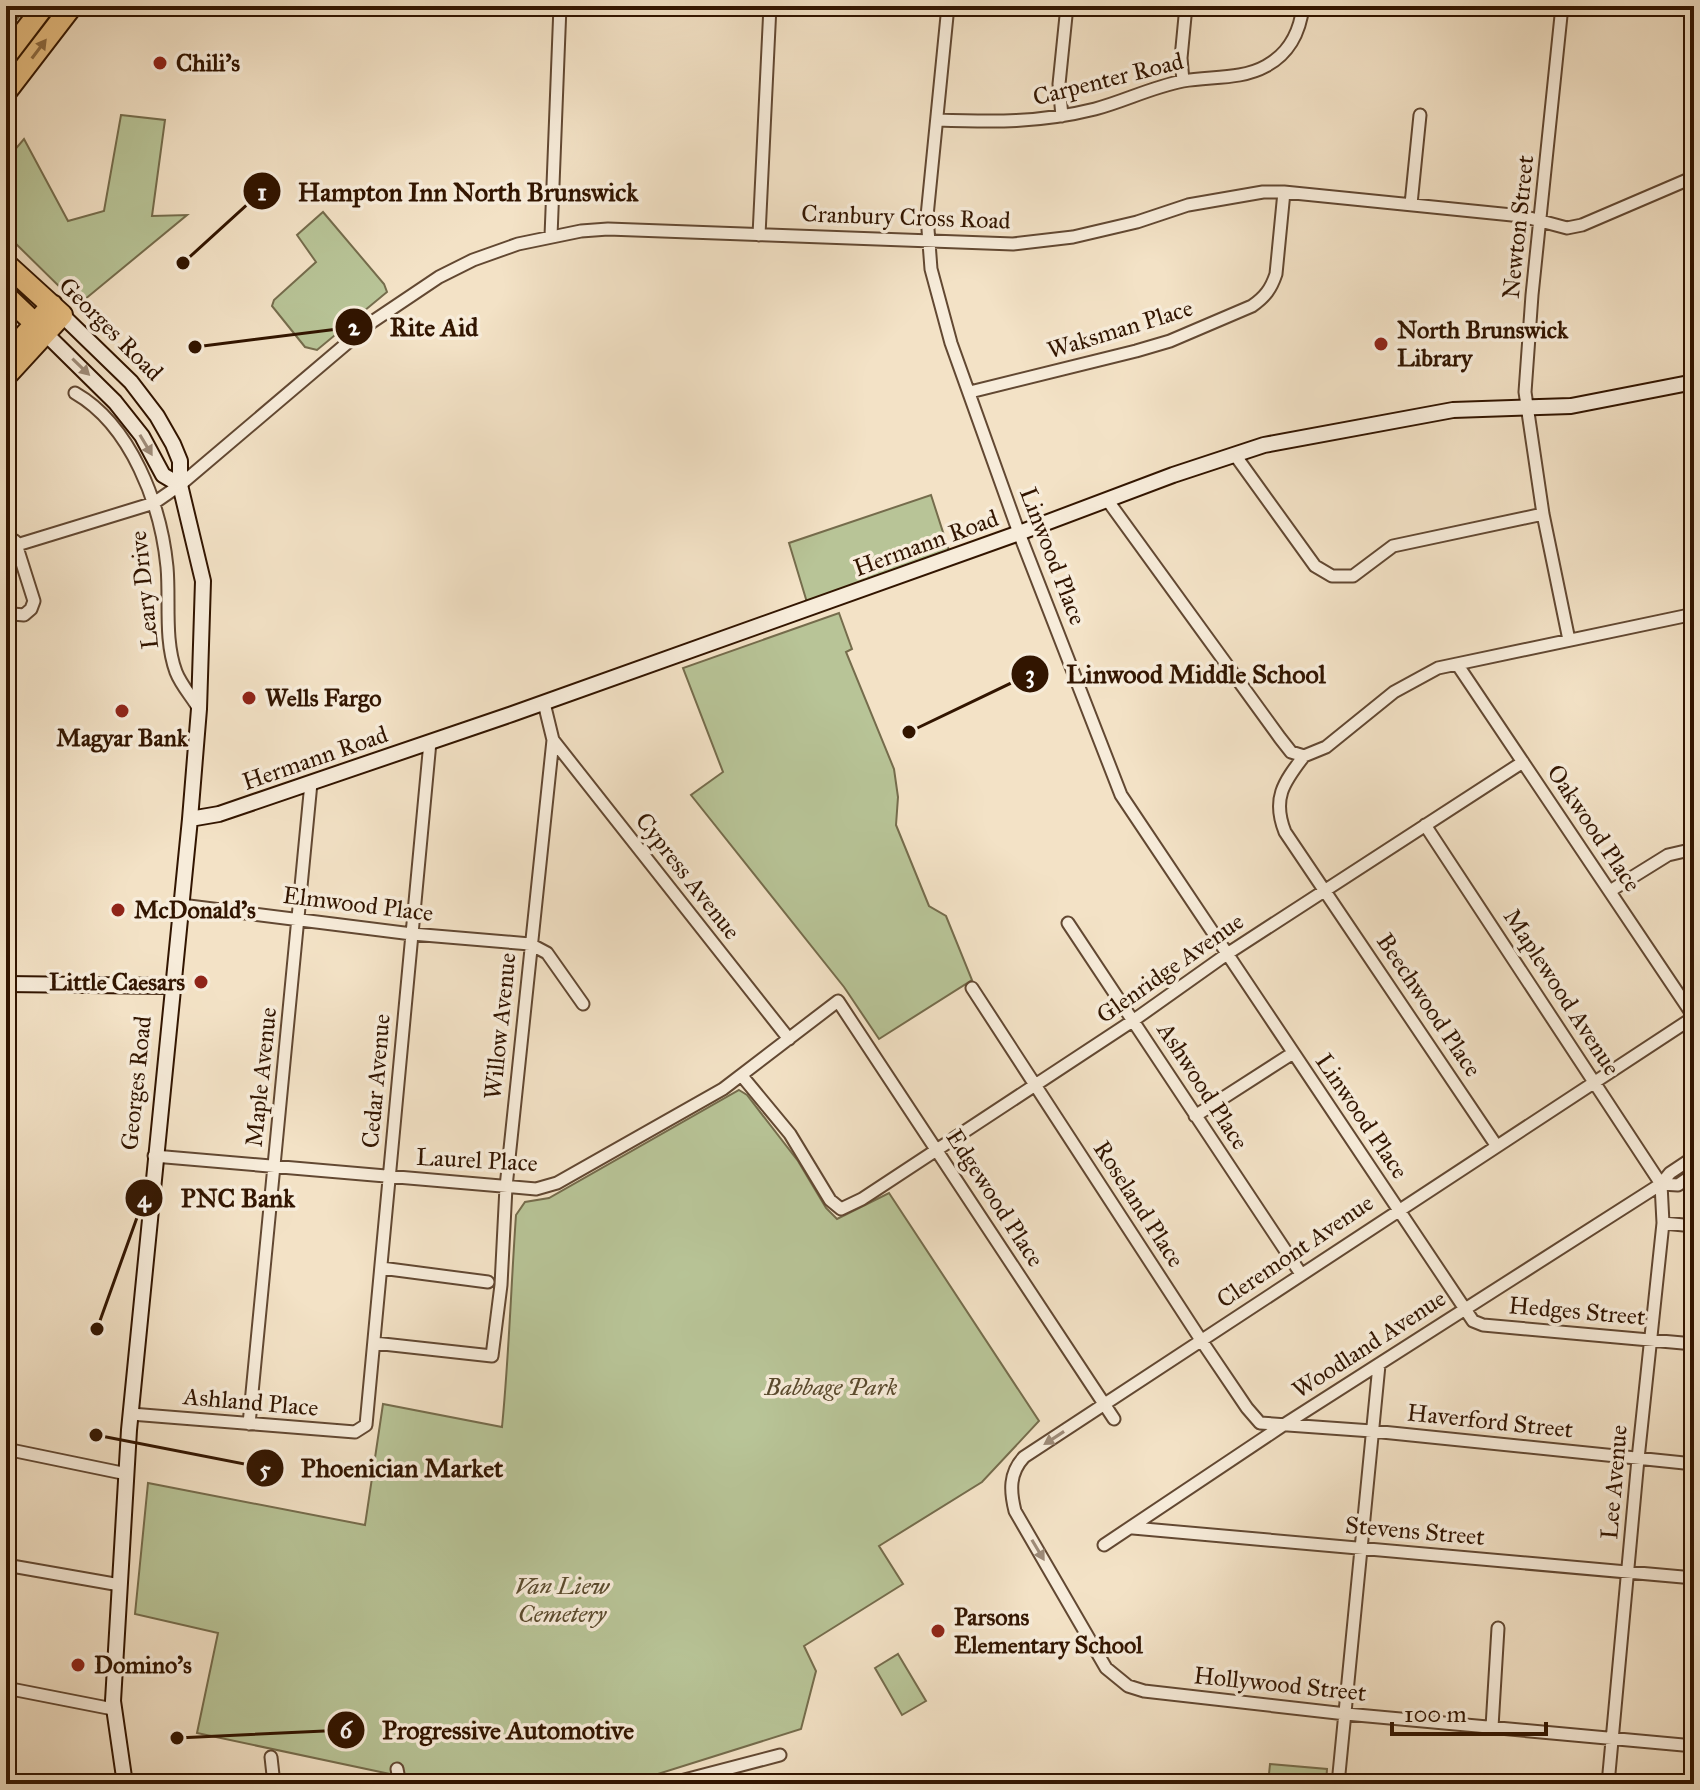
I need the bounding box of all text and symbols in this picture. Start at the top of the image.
one-way arrow [31,39,47,59]
street label: Carpenter Road [1030,46,1186,112]
place label: Chili's [176,48,240,78]
marker: Chili's [151,54,169,72]
street label: Newton Street [1496,153,1541,300]
callout: Hampton Inn North Brunswick [242,166,654,216]
text: Hampton Inn North Brunswick [298,176,639,208]
text: 1 [257,177,267,207]
street label: Cranbury Cross Road [801,198,1011,236]
street label: Georges Road [53,271,169,387]
street label: Waksman Place [1044,293,1196,365]
callout: Rite Aid [334,302,494,352]
text: Rite Aid [390,311,479,343]
text: 2 [348,312,361,342]
place label: North Brunswick Library [1397,315,1569,373]
marker: North Brunswick Library [1372,335,1390,353]
one-way arrow [71,357,90,375]
one-way arrow [139,434,153,456]
street label: Linwood Place [1013,483,1093,629]
street label: Hermann Road [849,503,1003,583]
street label: Leary Drive [123,529,165,651]
callout: Linwood Middle School [1010,649,1342,699]
text: Linwood Middle School [1066,658,1327,690]
text: 3 [1025,659,1035,689]
place label: Wells Fargo [265,683,381,713]
marker: Wells Fargo [240,689,258,707]
marker: Magyar Bank [113,702,131,720]
street label: Hermann Road [238,719,392,797]
place label: Magyar Bank [56,723,189,753]
street label: Oakwood Place [1540,759,1648,897]
street label: Cypress Avenue [629,806,747,946]
street label: Elmwood Place [281,880,435,928]
place label: McDonald's [134,895,256,925]
marker: McDonald's [109,901,127,919]
street label: Maplewood Avenue [1497,903,1627,1081]
street label: Glenridge Avenue [1091,906,1249,1030]
street label: Beechwood Place [1370,927,1488,1083]
street label: Willow Avenue [477,951,523,1101]
place label: Little Caesars [49,967,185,997]
marker: Little Caesars [192,973,210,991]
street label: Maple Avenue [239,1006,283,1148]
street label: Cedar Avenue [355,1013,397,1149]
street label: Georges Road [114,1014,158,1152]
street label: Ashwood Place [1150,1016,1255,1155]
street label: Linwood Place [1309,1048,1415,1184]
street label: Edgewood Place [939,1123,1051,1273]
street label: Roseland Place [1087,1135,1191,1273]
street label: Laurel Place [415,1142,539,1178]
callout: PNC Bank [124,1173,311,1223]
text: PNC Bank [181,1182,296,1214]
text: 4 [137,1184,152,1214]
street label: Cleremont Avenue [1211,1188,1379,1314]
street label: Woodland Avenue [1286,1283,1452,1405]
street label: Hedges Street [1507,1290,1647,1332]
park label: Babbage Park [764,1372,898,1402]
street label: Ashland Place [181,1381,320,1423]
street label: Haverford Street [1406,1397,1575,1445]
street label: Lee Avenue [1594,1423,1634,1541]
one-way arrow [1043,1430,1065,1445]
callout: Phoenician Market [245,1443,519,1493]
text: Phoenician Market [301,1452,504,1484]
text: 5 [259,1454,271,1484]
street label: Stevens Street [1344,1510,1487,1552]
one-way arrow [1031,1539,1045,1561]
park label: Van Liew Cemetery [515,1571,611,1629]
place label: Parsons Elementary School [954,1602,1143,1660]
marker: Parsons Elementary School [929,1622,947,1640]
place label: Domino's [94,1650,192,1680]
marker: Domino's [69,1656,87,1674]
street label: Hollywood Street [1192,1660,1368,1708]
scale bar [1392,1686,1546,1736]
text: 100 m [1404,1699,1467,1729]
callout: Progressive Automotive [326,1705,650,1755]
text: Progressive Automotive [382,1714,634,1747]
text: 6 [340,1715,354,1745]

